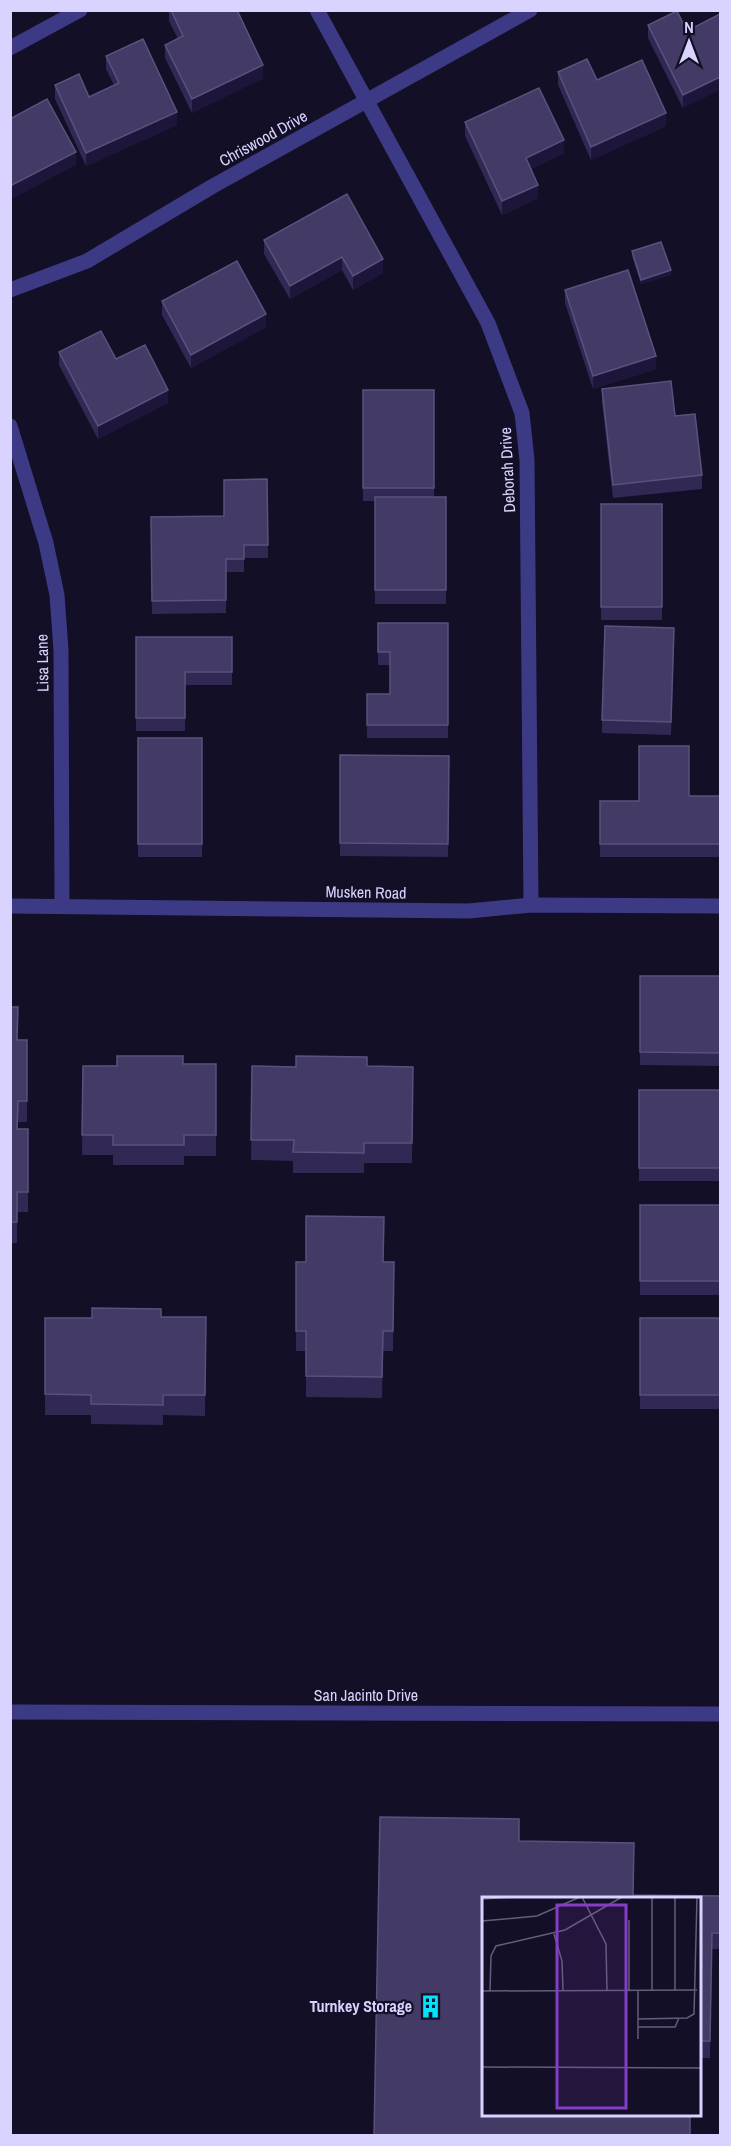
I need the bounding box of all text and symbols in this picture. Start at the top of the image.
north arrow [659,12,719,72]
text: N [684,16,694,38]
street label: Chriswood Drive [215,105,311,171]
street label: Deborah Drive [494,427,520,513]
street label: Lisa Lane [30,634,54,692]
street label: Musken Road [325,880,407,904]
street label: San Jacinto Drive [314,1684,418,1706]
inset map [482,1897,701,2116]
building icon: Turnkey Storage [417,1993,443,2019]
place label: Turnkey Storage [309,1995,412,2017]

